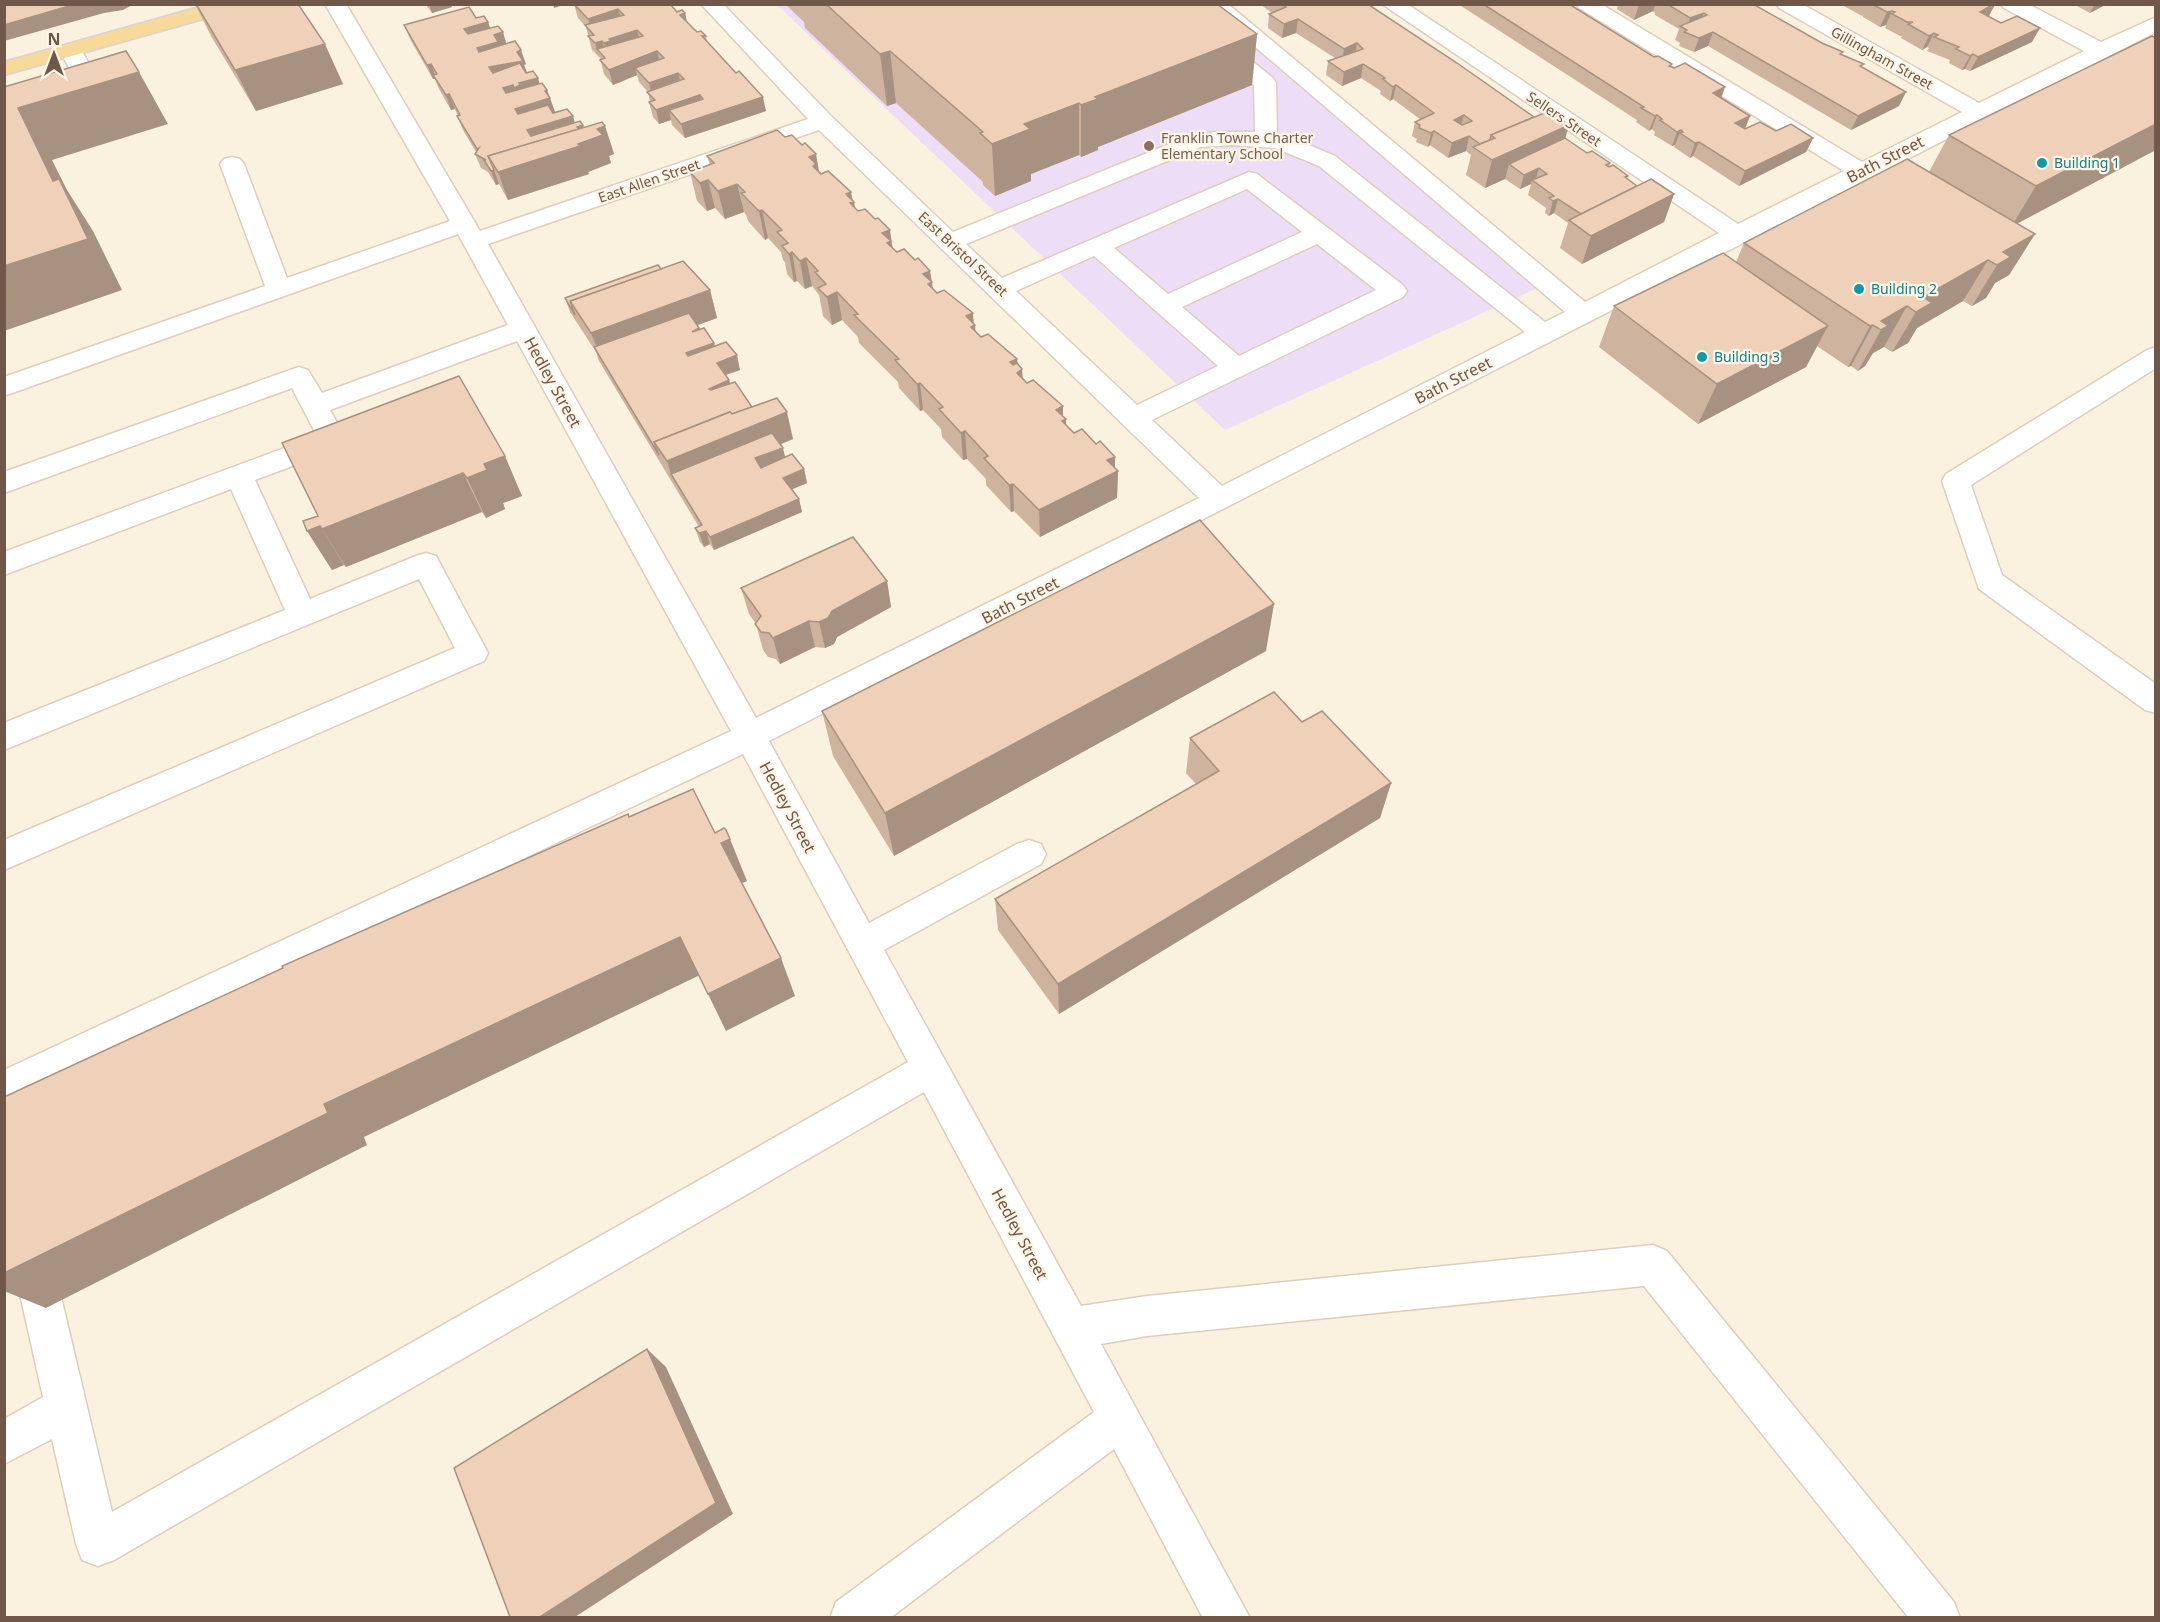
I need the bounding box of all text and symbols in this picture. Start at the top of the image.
street label: Gillingham Street [1828,22,1937,94]
north arrow [24,24,84,84]
text: N [47,28,61,50]
street label: Sellers Street [1523,87,1605,150]
place label: Franklin Towne Charter Elementary School [1161,128,1314,163]
street label: Bath Street [1843,130,1928,188]
marker: Franklin Towne Charter Elementary School [1142,139,1156,153]
place label: Building 1 [2054,153,2120,172]
street label: East Allen Street [595,154,702,207]
marker: Building 1 [2035,156,2049,170]
street label: East Bristol Street [914,207,1012,300]
place label: Building 2 [1871,279,1937,298]
marker: Building 2 [1852,282,1866,296]
street label: Hedley Street [519,333,587,431]
place label: Building 3 [1714,347,1780,366]
marker: Building 3 [1695,350,1709,364]
street label: Bath Street [1411,351,1496,409]
street label: Bath Street [978,571,1063,629]
street label: Hedley Street [755,757,821,857]
street label: Hedley Street [987,1184,1053,1284]

